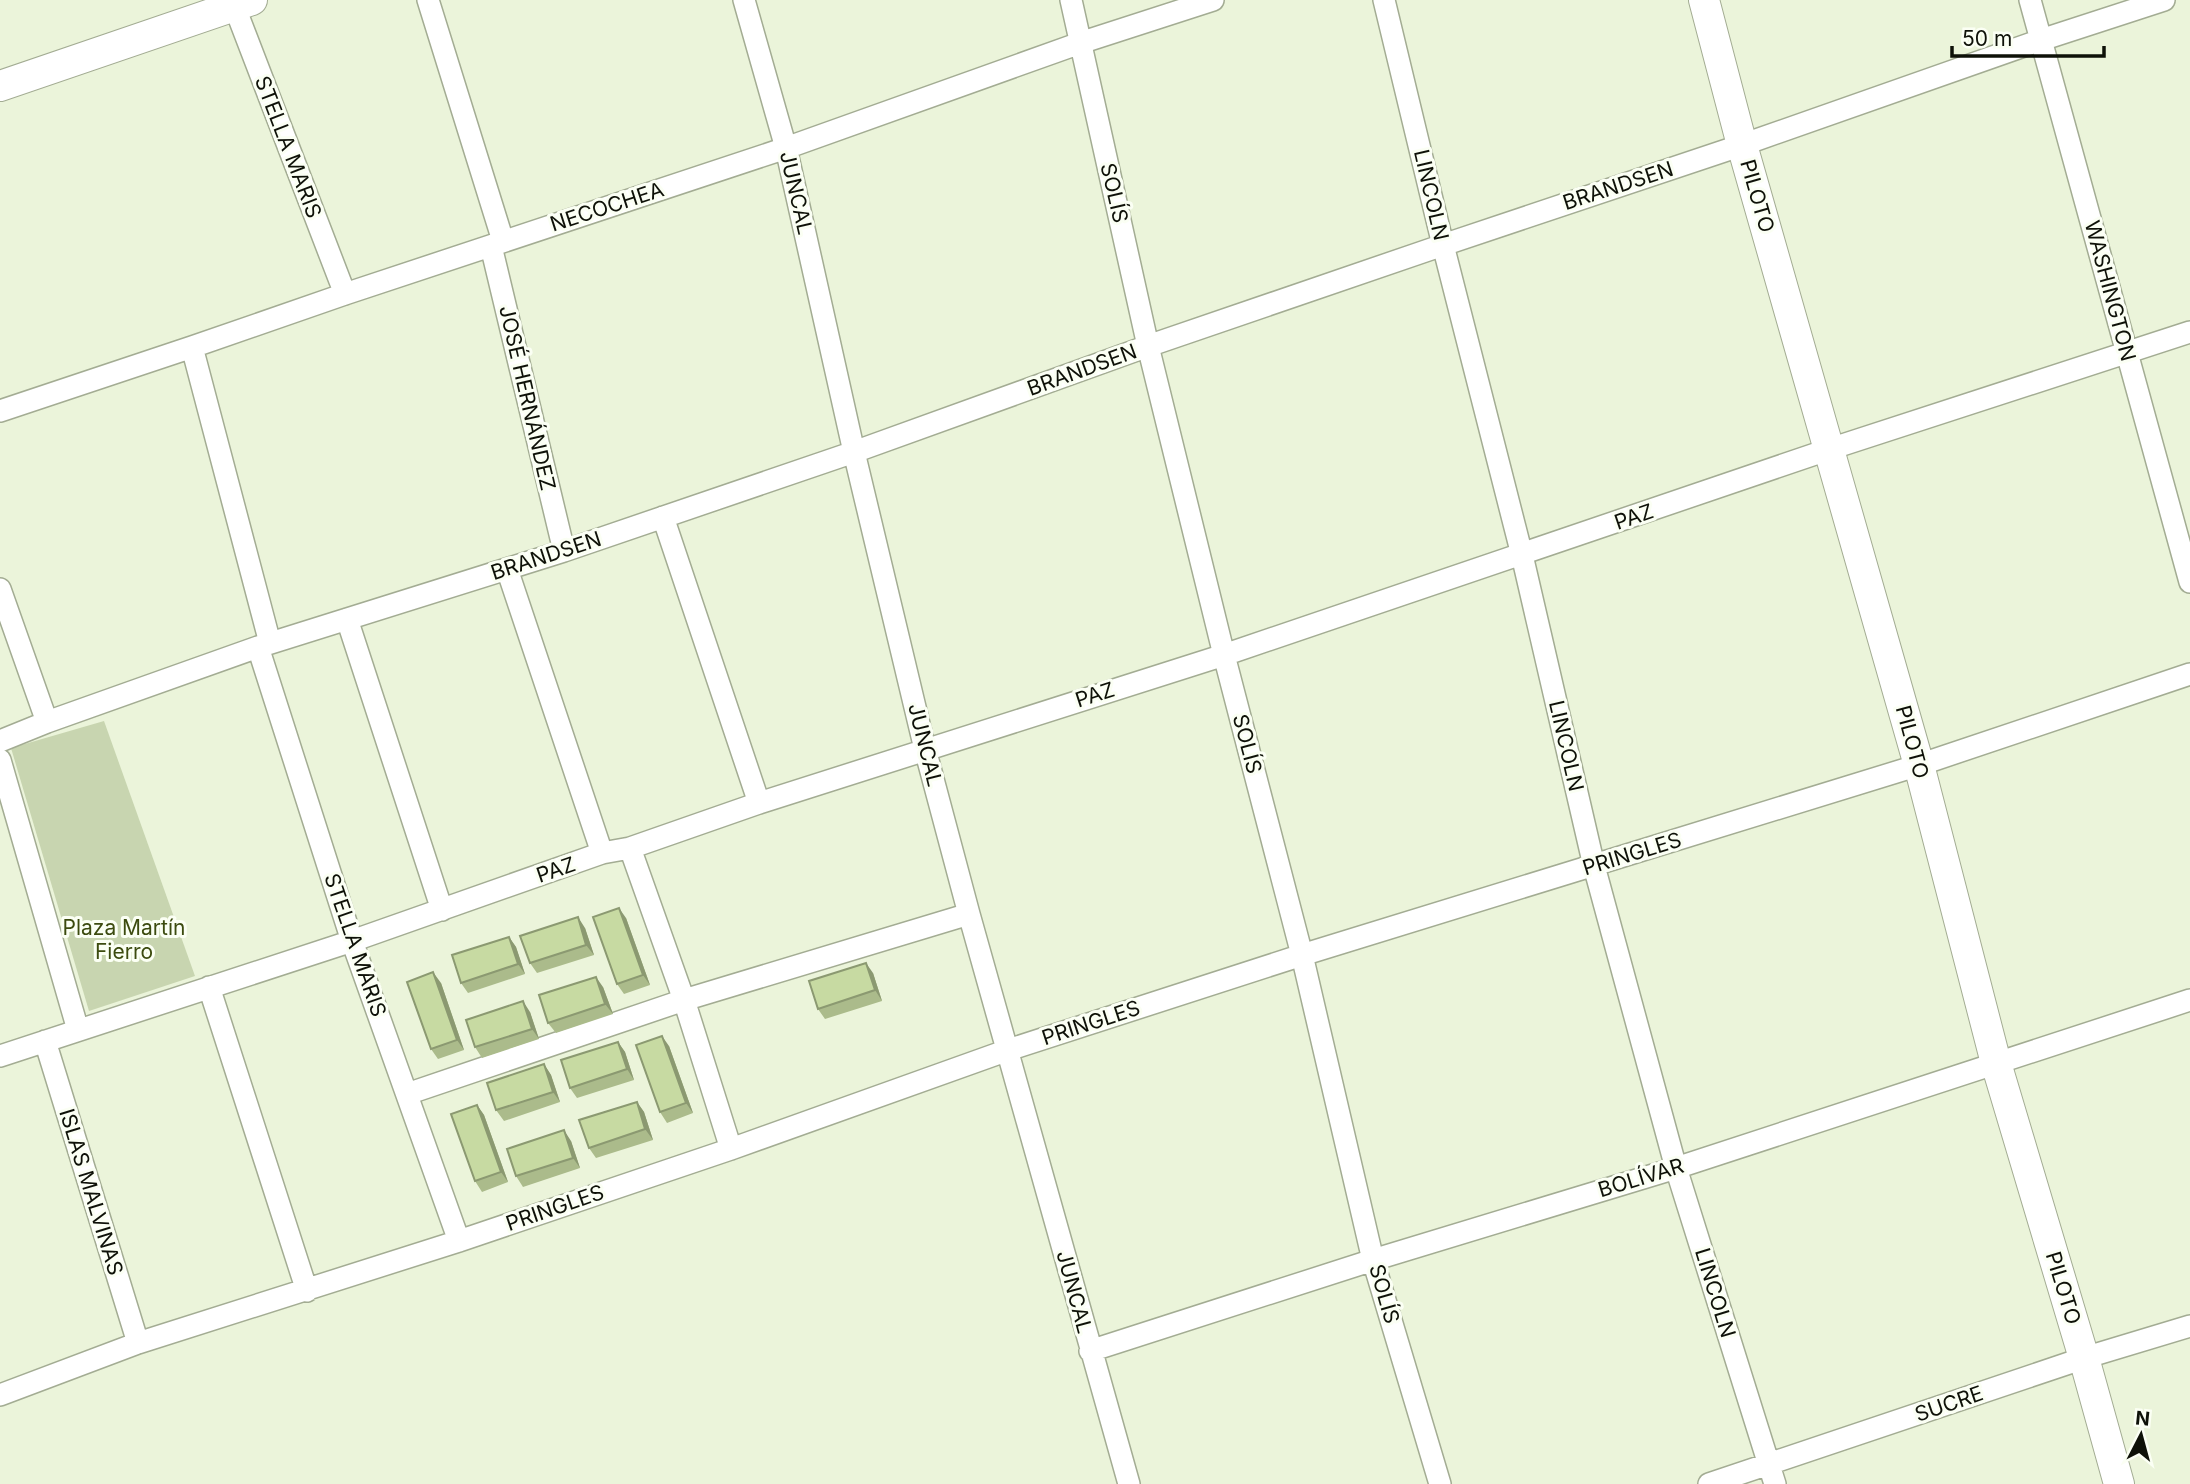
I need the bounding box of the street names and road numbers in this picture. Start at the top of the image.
street label: STELLA MARIS [250,72,327,221]
street label: LINCOLN [1409,147,1454,243]
street label: JUNCAL [775,149,818,237]
street label: BRANDSEN [1559,156,1676,215]
street label: PILOTO [1735,156,1780,235]
street label: SOLÍS [1095,160,1134,225]
street label: NECOCHEA [547,176,667,237]
street label: WASHINGTON [2080,218,2141,364]
street label: JOSÉ HERNÁNDEZ [494,303,562,493]
street label: BRANDSEN [1024,338,1140,401]
street label: PAZ [1611,498,1657,535]
street label: BRANDSEN [487,526,604,585]
street label: PAZ [1072,677,1118,713]
street label: LINCOLN [1544,698,1589,794]
street label: JUNCAL [903,701,948,789]
street label: PILOTO [1891,703,1934,781]
street label: SOLÍS [1228,711,1268,776]
street label: PRINGLES [1579,827,1684,880]
street label: PAZ [533,851,579,888]
street label: STELLA MARIS [319,870,392,1020]
street label: PRINGLES [1038,995,1143,1050]
street label: ISLAS MALVINAS [54,1106,129,1278]
street label: BOLÍVAR [1595,1152,1687,1202]
street label: PRINGLES [503,1179,607,1236]
street label: LINCOLN [1690,1245,1741,1341]
street label: JUNCAL [1051,1248,1098,1336]
street label: PILOTO [2041,1248,2086,1327]
street label: SOLÍS [1364,1261,1406,1326]
street label: SUCRE [1911,1380,1986,1427]

